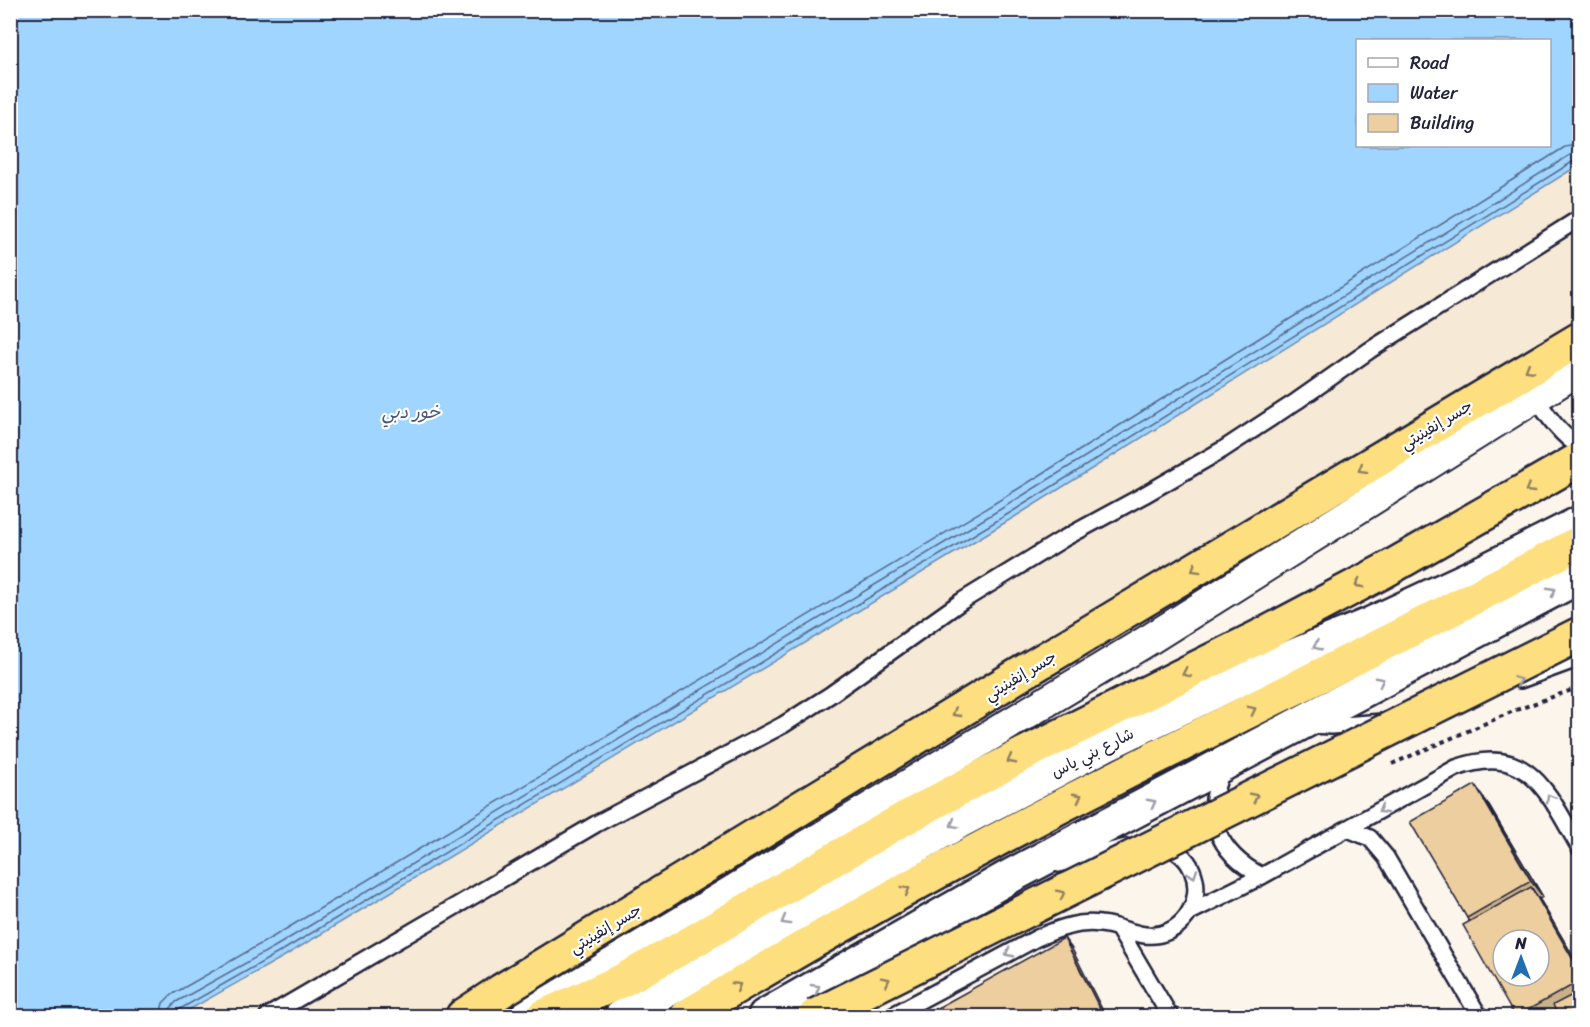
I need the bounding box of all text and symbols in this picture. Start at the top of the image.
legend [1356,39,1551,147]
text: Road [1410,47,1450,79]
text: Water [1410,77,1459,109]
text: Building [1410,107,1474,139]
one-way arrow [1525,361,1535,373]
street label: جسر إنفينيتي [1394,391,1478,458]
water label: خور دبي [382,396,441,428]
one-way arrow [1358,462,1368,473]
one-way arrow [1525,481,1535,493]
one-way arrow [1191,562,1201,574]
one-way arrow [1355,577,1365,588]
one-way arrow [1546,587,1557,598]
one-way arrow [1313,639,1324,651]
street label: جسر إنفينيتي [978,642,1062,709]
one-way arrow [1181,665,1192,677]
one-way arrow [1512,675,1523,688]
one-way arrow [1373,677,1384,689]
one-way arrow [952,706,962,718]
one-way arrow [1246,706,1257,717]
street label: شارع بني ياس [1045,719,1139,786]
one-way arrow [1007,753,1018,764]
one-way arrow [1072,793,1083,805]
one-way arrow [1247,793,1258,804]
one-way arrow [1545,794,1557,804]
one-way arrow [1146,799,1156,810]
one-way arrow [1378,803,1388,814]
one-way arrow [950,817,960,828]
one-way arrow [1185,869,1198,879]
one-way arrow [900,886,910,897]
one-way arrow [1054,889,1065,901]
street label: جسر إنفينيتي [563,895,647,962]
one-way arrow [781,914,791,926]
north arrow [1491,928,1551,988]
text: N [1514,929,1527,958]
one-way arrow [1004,946,1015,957]
one-way arrow [880,977,891,988]
one-way arrow [731,982,741,994]
one-way arrow [809,983,820,995]

